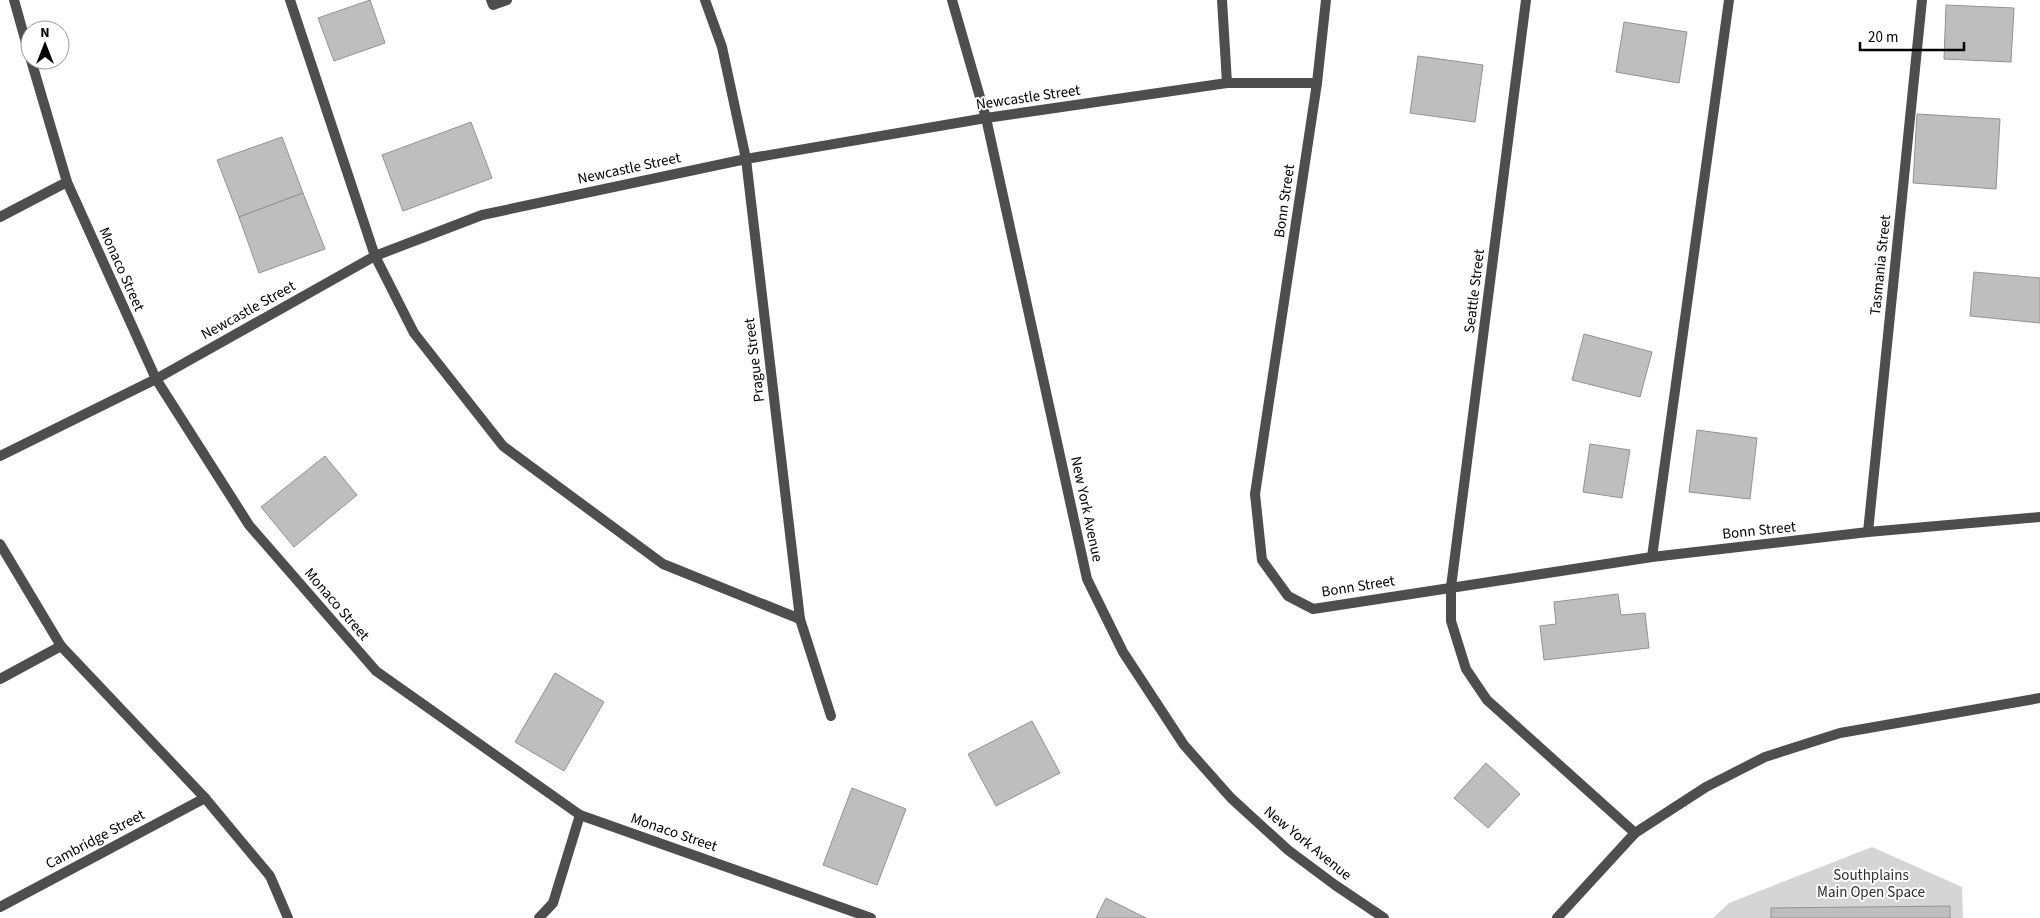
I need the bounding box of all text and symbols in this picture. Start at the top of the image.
north arrow [20,20,70,70]
scale bar [1860,20,1964,52]
text: N [40,23,50,43]
text: 20 m [1868,27,1898,48]
street label: Newcastle Street [975,80,1082,115]
street label: Newcastle Street [576,147,683,190]
street label: Bonn Street [1269,163,1300,239]
street label: Tasmania Street [1865,214,1896,316]
street label: Monaco Street [94,224,149,315]
street label: Seattle Street [1459,248,1490,334]
street label: Newcastle Street [197,276,299,345]
street label: Prague Street [739,317,770,403]
street label: New York Avenue [1065,454,1108,564]
street label: Bonn Street [1721,516,1797,545]
street label: Monaco Street [299,563,374,645]
street label: Bonn Street [1320,570,1396,603]
street label: New York Avenue [1259,801,1356,885]
street label: Cambridge Street [42,804,148,874]
street label: Monaco Street [628,808,720,857]
park label: Southplains Main Open Space [1817,865,1925,903]

